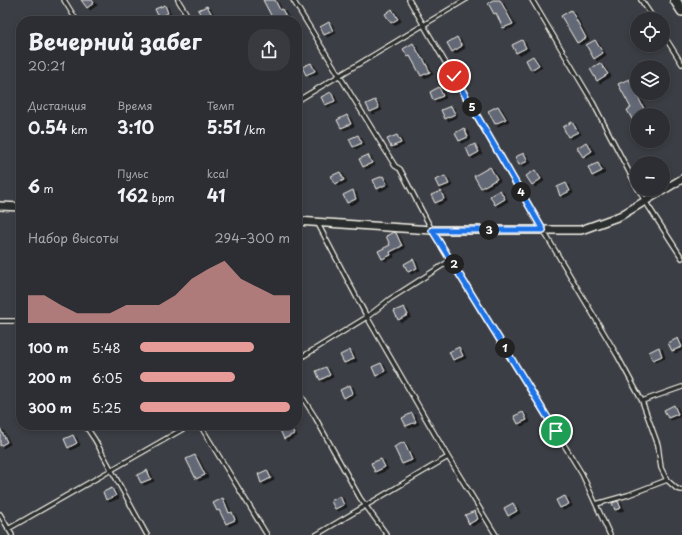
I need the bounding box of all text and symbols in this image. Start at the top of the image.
map controls [630,12,670,196]
button: locate [630,12,670,52]
text: Вечерний забег [28,24,202,57]
button: share [248,29,290,71]
text: 20:21 [28,56,65,75]
pin [437,59,471,93]
button: layers [630,60,670,100]
icon: check [443,65,465,87]
text: Дистанция [28,97,86,114]
text: Время [117,97,152,114]
text: Темп [207,97,234,114]
pin: 5 [462,97,482,117]
text: 5 [468,98,476,115]
button: + [630,108,670,148]
text: 0.54 [28,114,67,140]
text: 3:10 [117,114,154,140]
text: 5:51 [207,114,241,140]
text: km [67,121,87,138]
text: /km [241,121,265,138]
button: − [630,156,670,196]
text: Пульс [117,165,148,182]
text: kcal [207,165,229,182]
text: 6 [28,173,40,199]
text: m [40,180,54,197]
text: 162 [117,182,148,208]
text: 41 [207,182,226,208]
pin: 4 [511,182,531,202]
text: 4 [517,183,525,200]
text: bpm [148,189,175,206]
pin: 3 [479,220,499,240]
text: 3 [485,221,493,238]
text: Набор высоты [28,228,119,247]
text: 294–300 m [215,228,290,247]
pin: 2 [444,254,464,274]
text: 2 [450,255,458,272]
text: 100 m [28,338,69,357]
text: 5:48 [92,338,121,357]
pin: 1 [495,338,515,358]
text: 1 [502,339,508,356]
text: 200 m [28,368,72,387]
text: 6:05 [92,368,123,387]
text: 300 m [28,398,72,417]
text: 5:25 [92,398,121,417]
pin [539,414,573,448]
icon: arrive [545,420,567,442]

